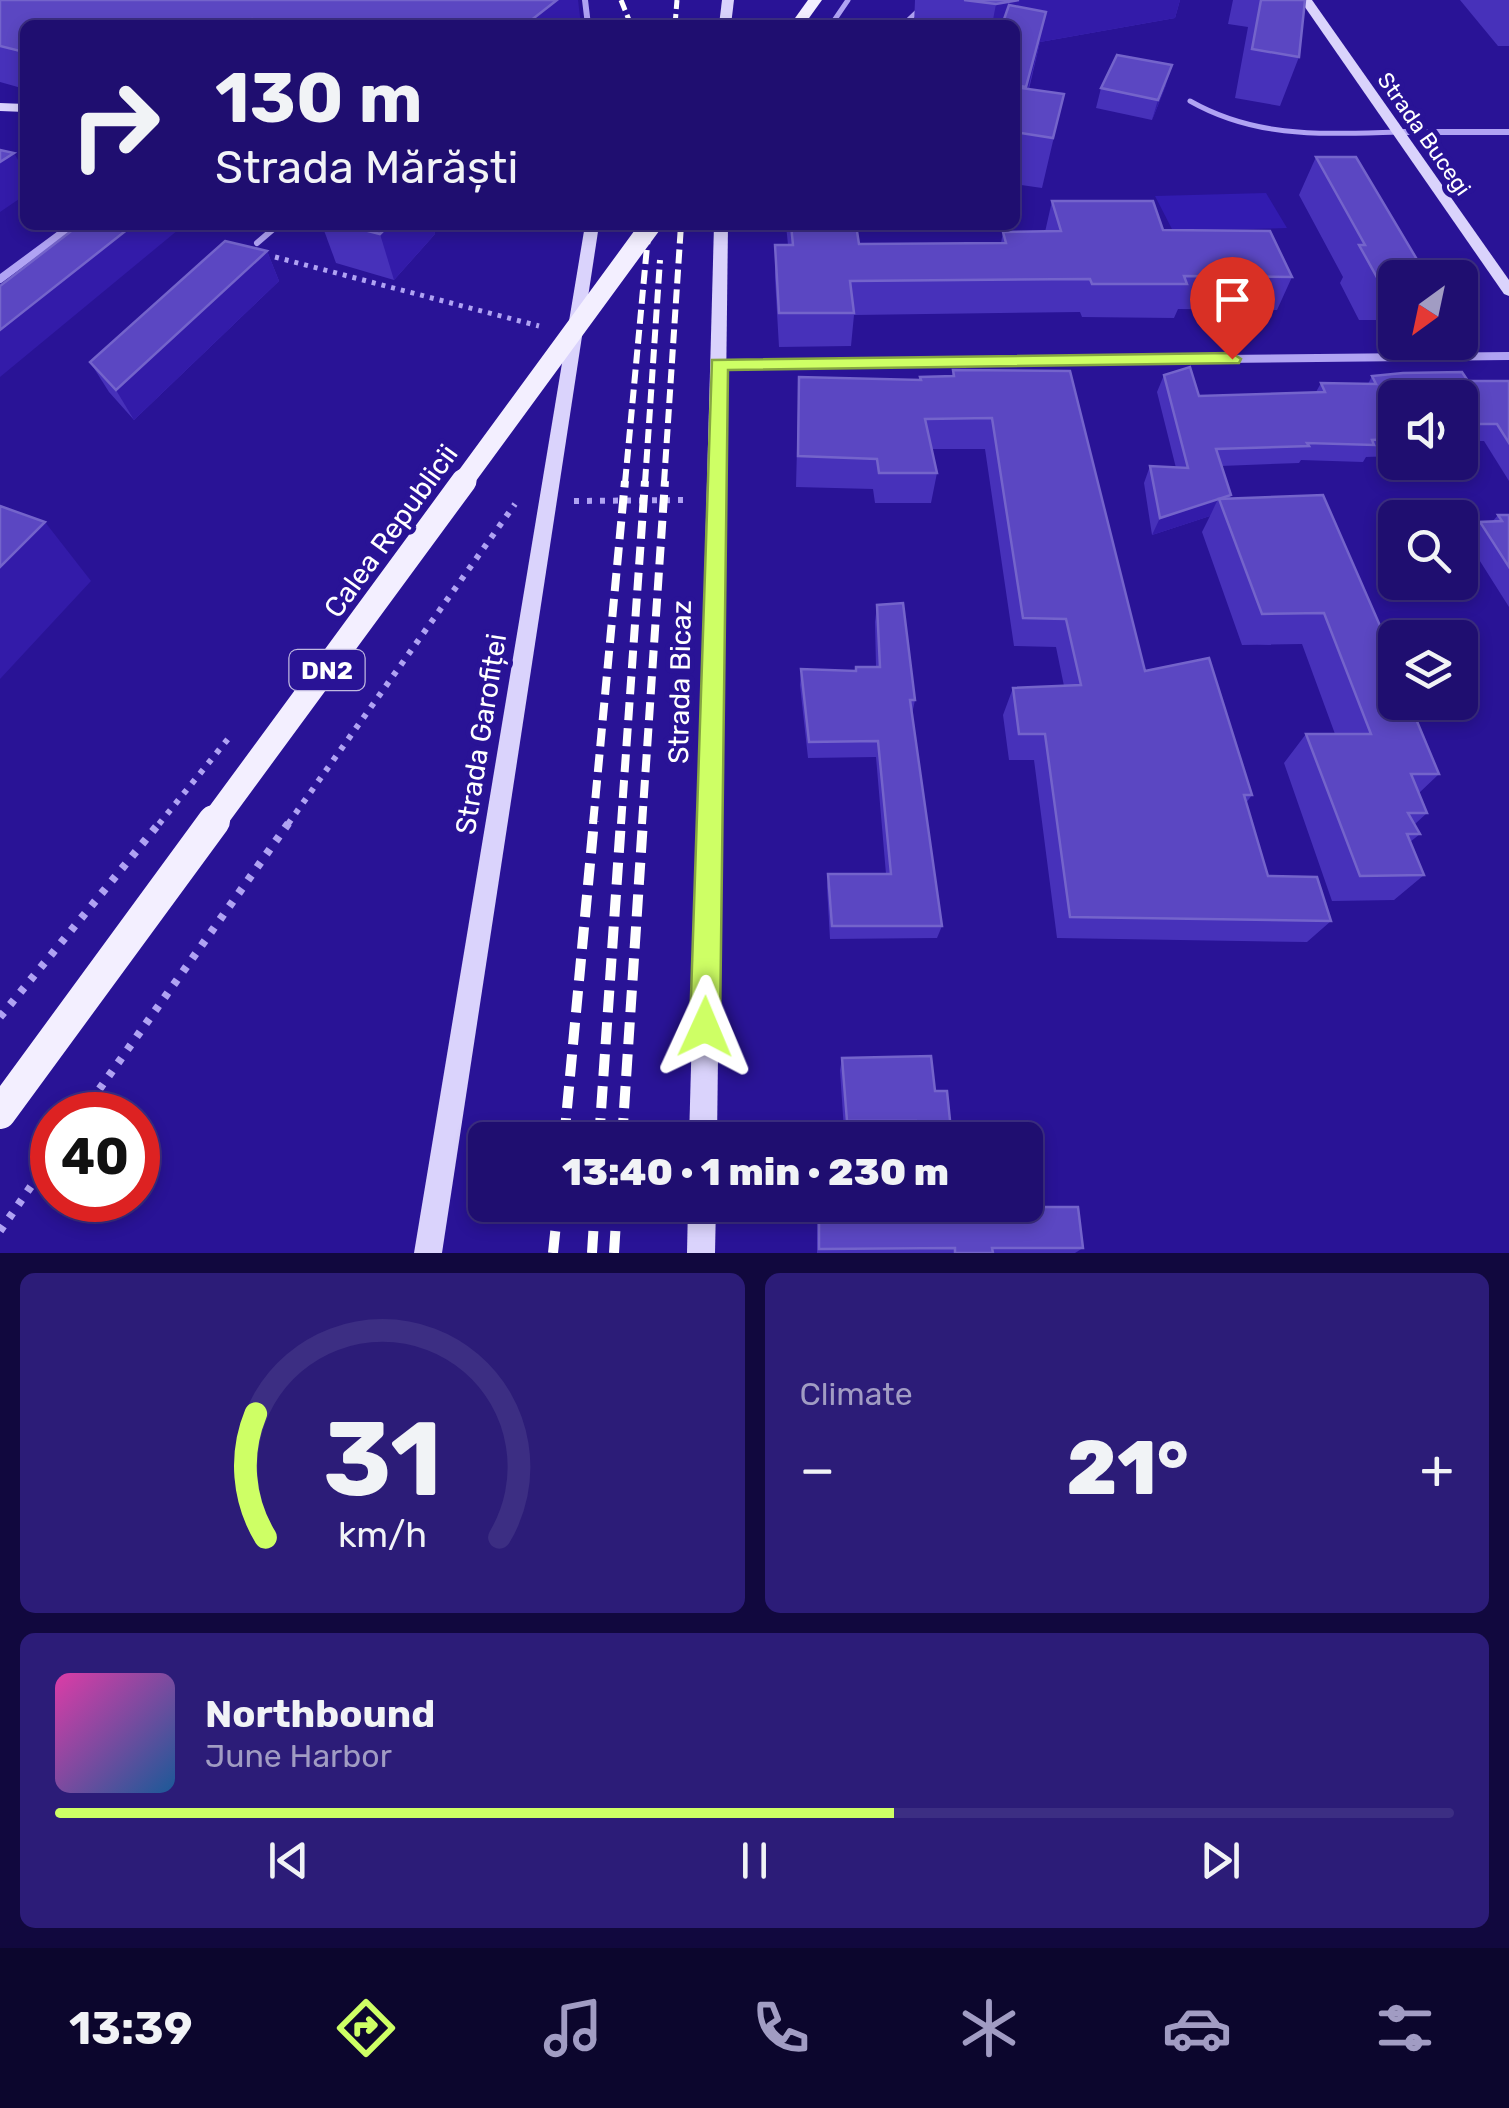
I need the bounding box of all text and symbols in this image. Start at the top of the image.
text: 130 m [215,57,423,140]
icon: right [50,60,180,190]
street label: Strada Bucegi [1372,67,1476,201]
text: Strada Mărăști [215,141,518,194]
pin [1190,257,1275,360]
north arrow [1378,260,1478,360]
map controls [1378,260,1478,720]
icon: arrive [1205,272,1260,327]
button: sound [1378,380,1478,480]
street label: Calea Republicii [317,438,465,624]
button: search [1378,500,1478,600]
street label: Strada Bicaz [662,600,698,764]
button: layers [1378,620,1478,720]
street label: Strada Garofiței [449,631,513,837]
road number: DN2 [290,650,364,690]
position arrow [653,975,757,1079]
speed limit sign: 40 [30,1092,160,1222]
text: 13:40 · 1 min · 230 m [562,1149,949,1195]
text: Climate [800,1375,913,1413]
text: 31 [323,1398,442,1521]
text: 21° [1067,1424,1188,1513]
text: − [800,1437,835,1502]
text: + [1420,1437,1454,1502]
text: km/h [338,1514,427,1556]
text: Northbound [205,1691,435,1737]
text: June Harbor [205,1737,392,1775]
icon: previous [261,1833,316,1888]
icon: pause [727,1833,782,1888]
icon: next [1193,1833,1248,1888]
icon: directions [331,1993,401,2063]
icon: music [538,1993,608,2063]
icon: phone [746,1993,816,2063]
icon: climate [954,1993,1024,2063]
icon: car [1162,1993,1232,2063]
icon: filters [1370,1993,1440,2063]
text: 13:39 [69,2002,193,2055]

